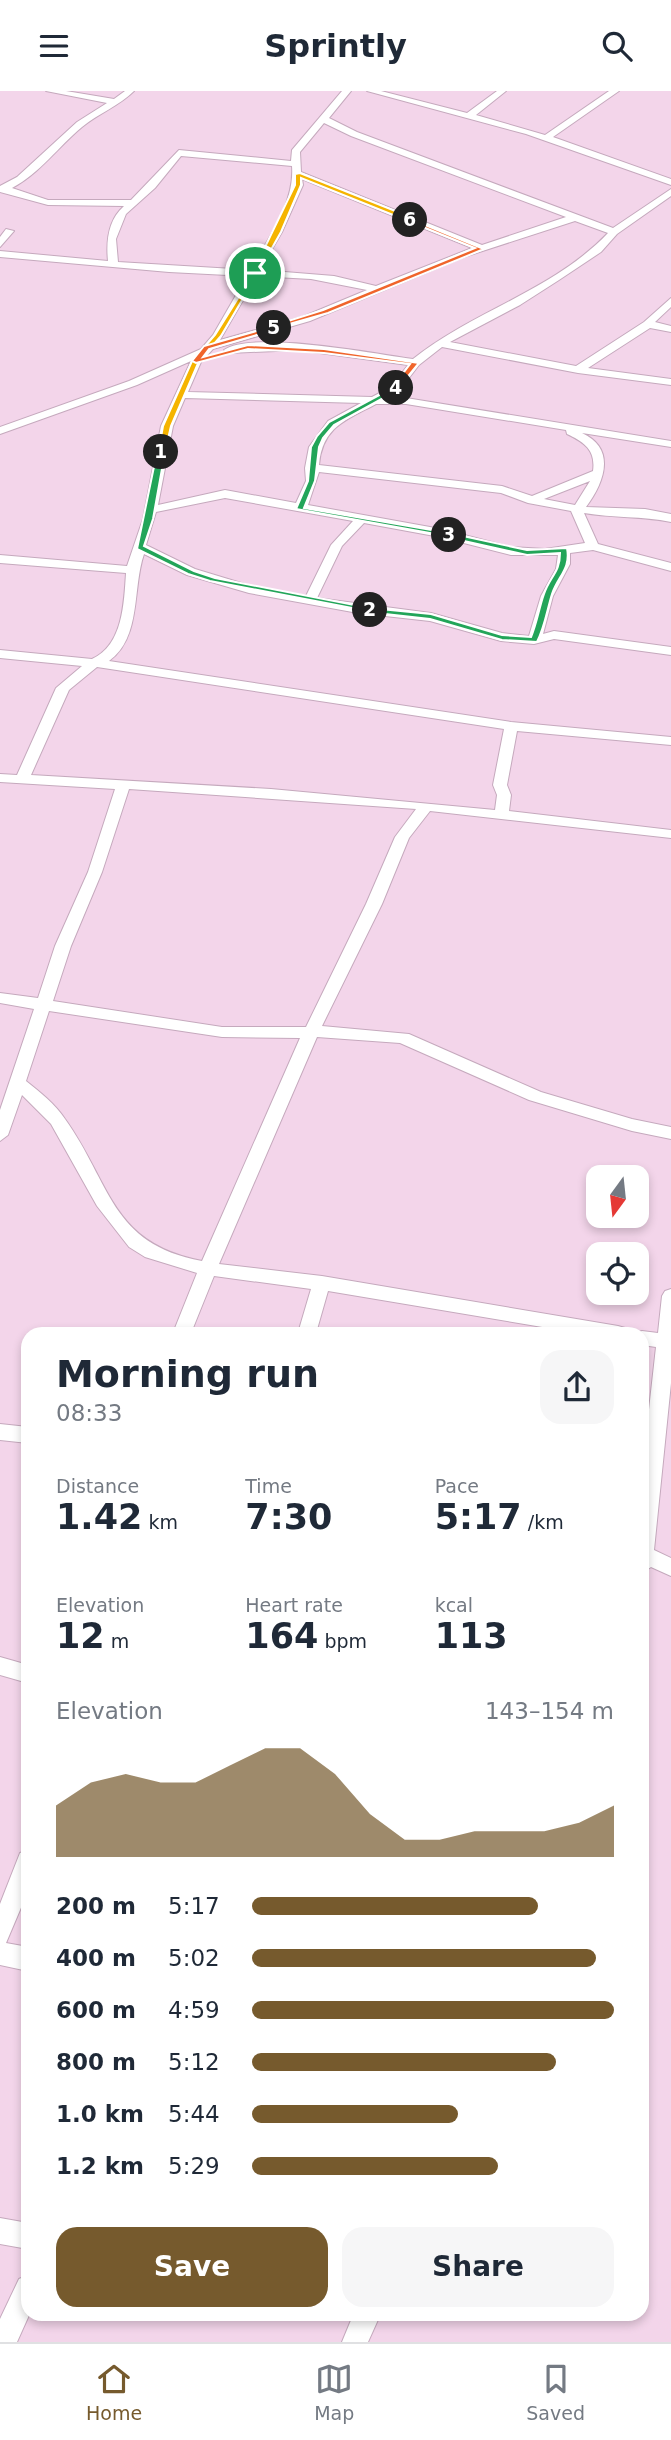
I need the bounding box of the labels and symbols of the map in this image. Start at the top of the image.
pin: 6 [392,202,428,237]
pin [225,243,285,303]
pin: 5 [256,310,292,345]
pin: 4 [378,371,414,405]
pin: 1 [144,435,178,469]
pin: 3 [432,517,466,553]
pin: 2 [352,593,388,627]
north arrow [586,1165,649,1229]

